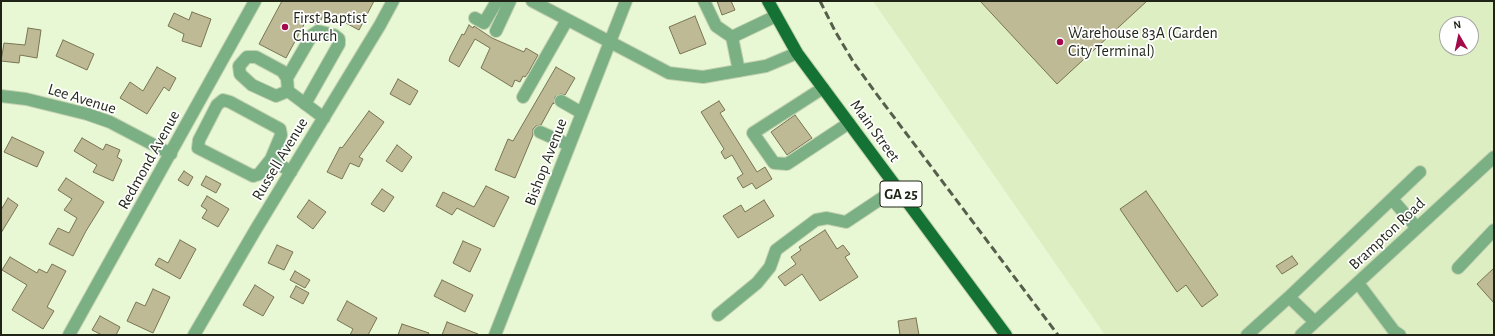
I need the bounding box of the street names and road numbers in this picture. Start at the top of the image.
street label: Lee Avenue [46,80,118,118]
street label: Main Street [846,96,904,166]
street label: Redmond Avenue [114,107,184,213]
street label: Russell Avenue [248,114,312,204]
street label: Bishop Avenue [521,116,571,208]
road number: GA 25 [880,181,922,207]
street label: Brampton Road [1345,194,1429,274]

